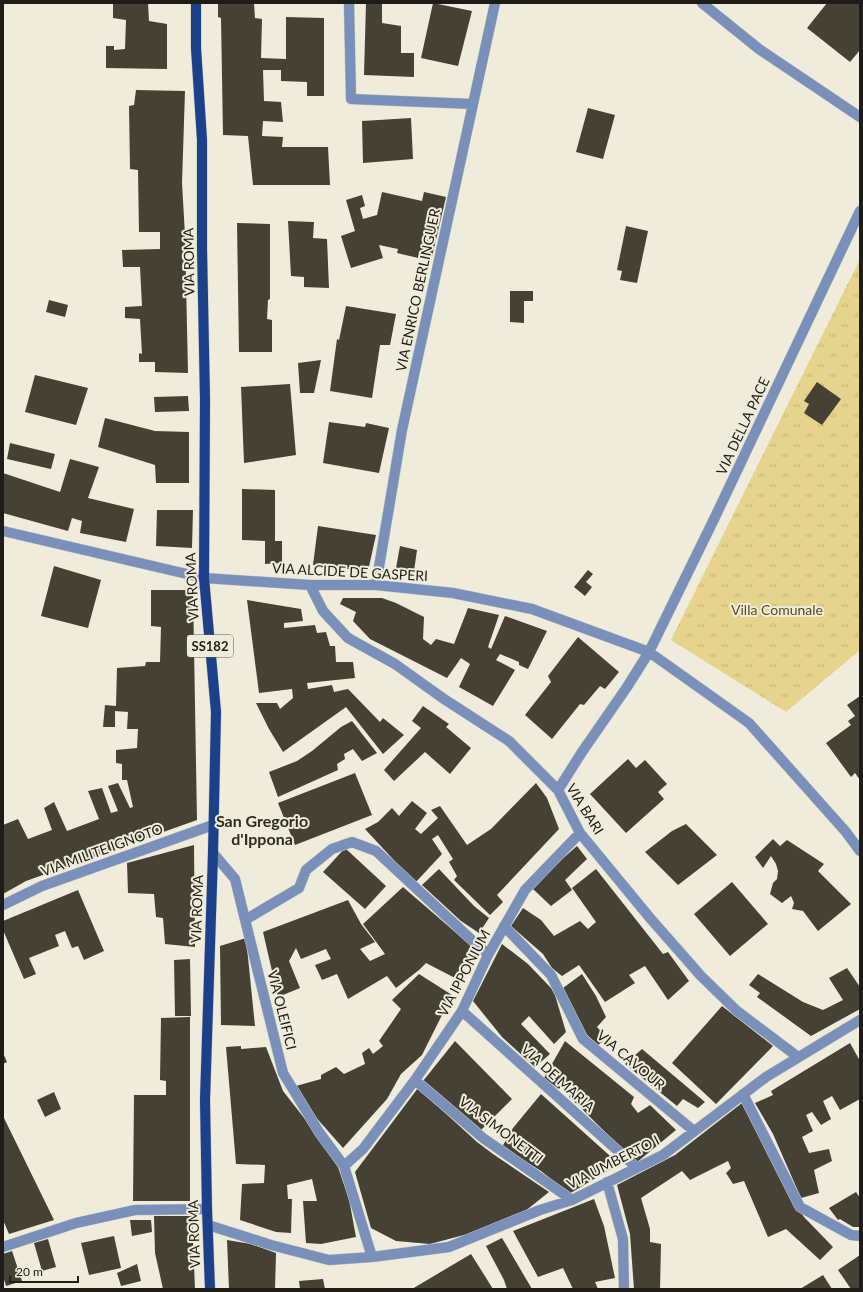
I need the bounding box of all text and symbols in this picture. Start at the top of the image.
street label: VIA ENRICO BERLINGUER [392,206,443,373]
street label: VIA ROMA [179,227,198,296]
street label: VIA DELLA PACE [712,374,773,477]
street label: VIA ROMA [181,552,202,622]
street label: VIA ALCIDE DE GASPERI [272,559,428,584]
park label: Villa Comunale [731,601,823,618]
road number: SS182 [187,635,233,657]
street label: VIA BARI [563,780,608,837]
district label: San Gregorio d'Ippona [216,811,308,848]
street label: VIA MILITE IGNOTO [39,820,165,880]
street label: VIA ROMA [187,874,206,943]
street label: VIA IPPONIUM [434,926,494,1019]
street label: VIA OLEIFICI [264,968,301,1051]
street label: VIA CAVOUR [594,1026,669,1093]
street label: VIA DE MARIA [518,1040,599,1115]
street label: VIA SIMONETTI [456,1092,547,1167]
street label: VIA UMBERTO I [564,1131,662,1192]
street label: VIA ROMA [184,1199,203,1268]
scale bar [10,1258,78,1284]
text: 20 m [16,1264,43,1279]

